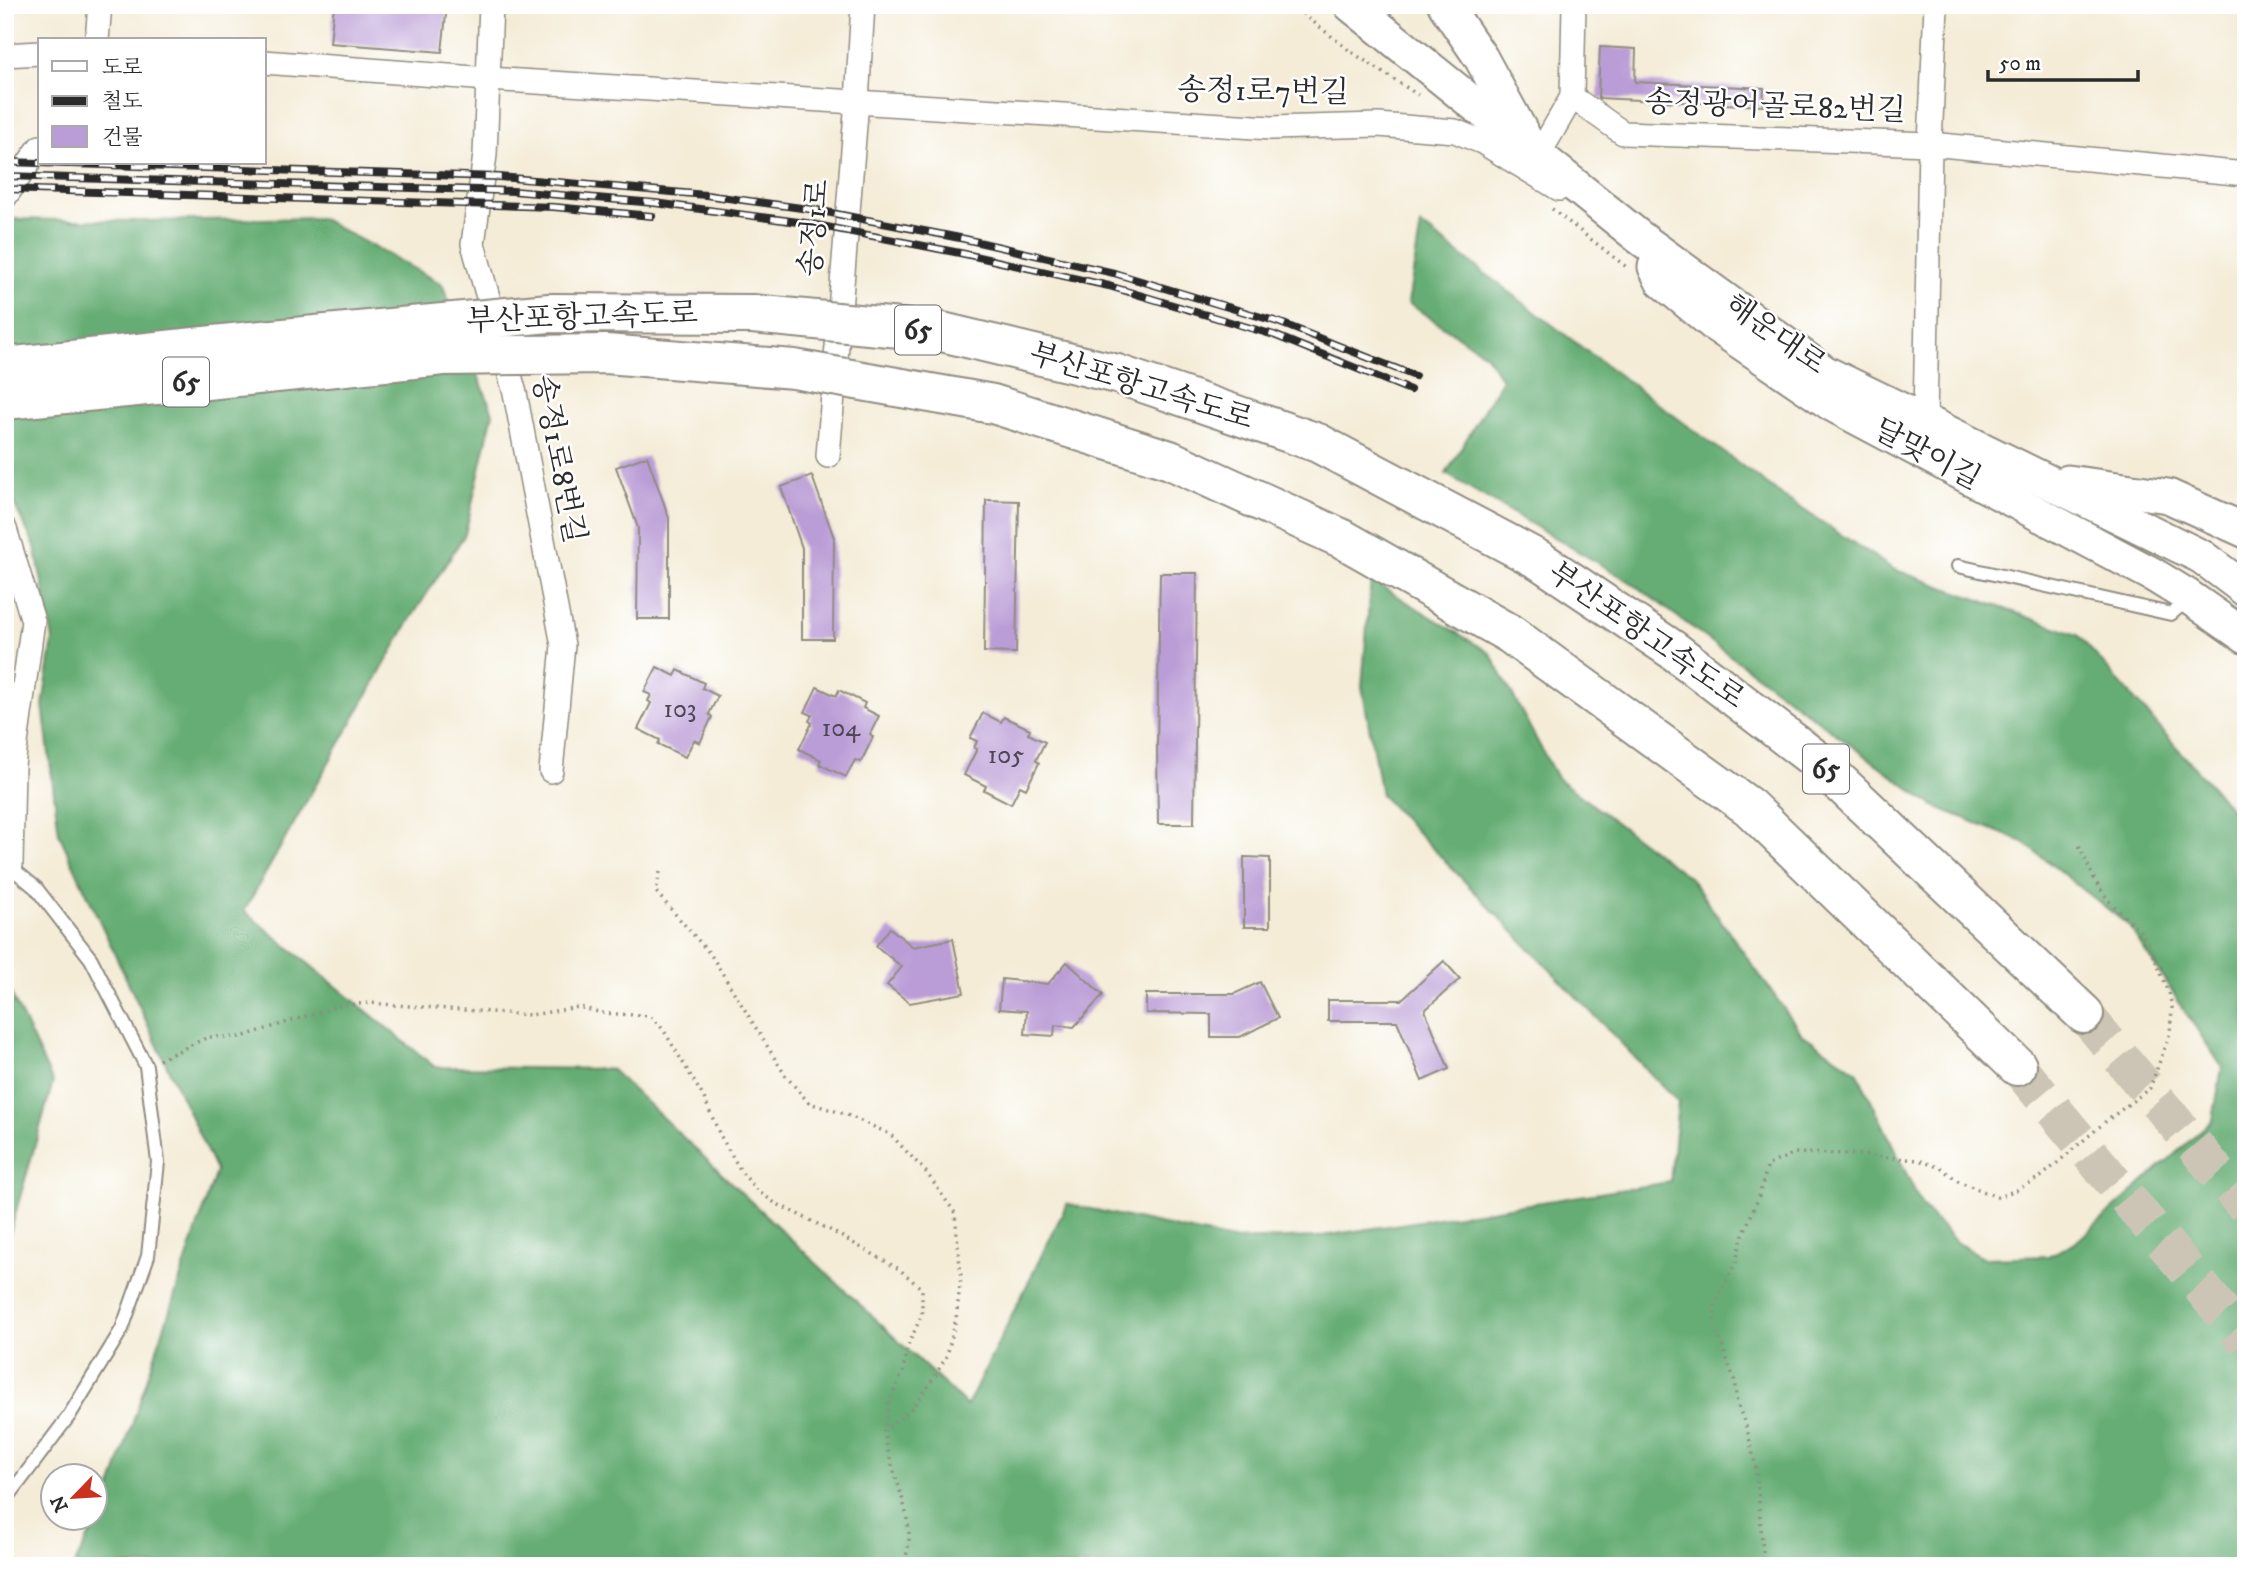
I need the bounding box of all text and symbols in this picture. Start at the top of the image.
legend [38,38,266,164]
scale bar [1988,38,2139,82]
text: 50 m [1999,51,2041,77]
text: 도로 [102,55,143,81]
street label: 송정1로7번길 [1177,72,1349,112]
street label: 송정광어골로82번길 [1644,84,1906,130]
text: 철도 [102,89,143,115]
text: 건물 [102,125,143,151]
street label: 송정1로 [792,178,838,278]
street label: 해운대로 [1717,287,1833,383]
street label: 부산포항고속도로 [466,295,699,341]
road number: 65 [895,306,941,354]
street label: 부산포항고속도로 [1025,335,1257,439]
road number: 65 [163,358,209,406]
street label: 송정1로8번길 [524,372,592,546]
street label: 달맞이길 [1867,411,1987,499]
street label: 부산포항고속도로 [1540,554,1752,718]
house number: 103 [663,693,697,726]
house number: 104 [822,712,861,745]
house number: 105 [988,739,1024,772]
road number: 65 [1803,744,1849,794]
north arrow [38,1462,108,1532]
text: N [46,1491,74,1515]

